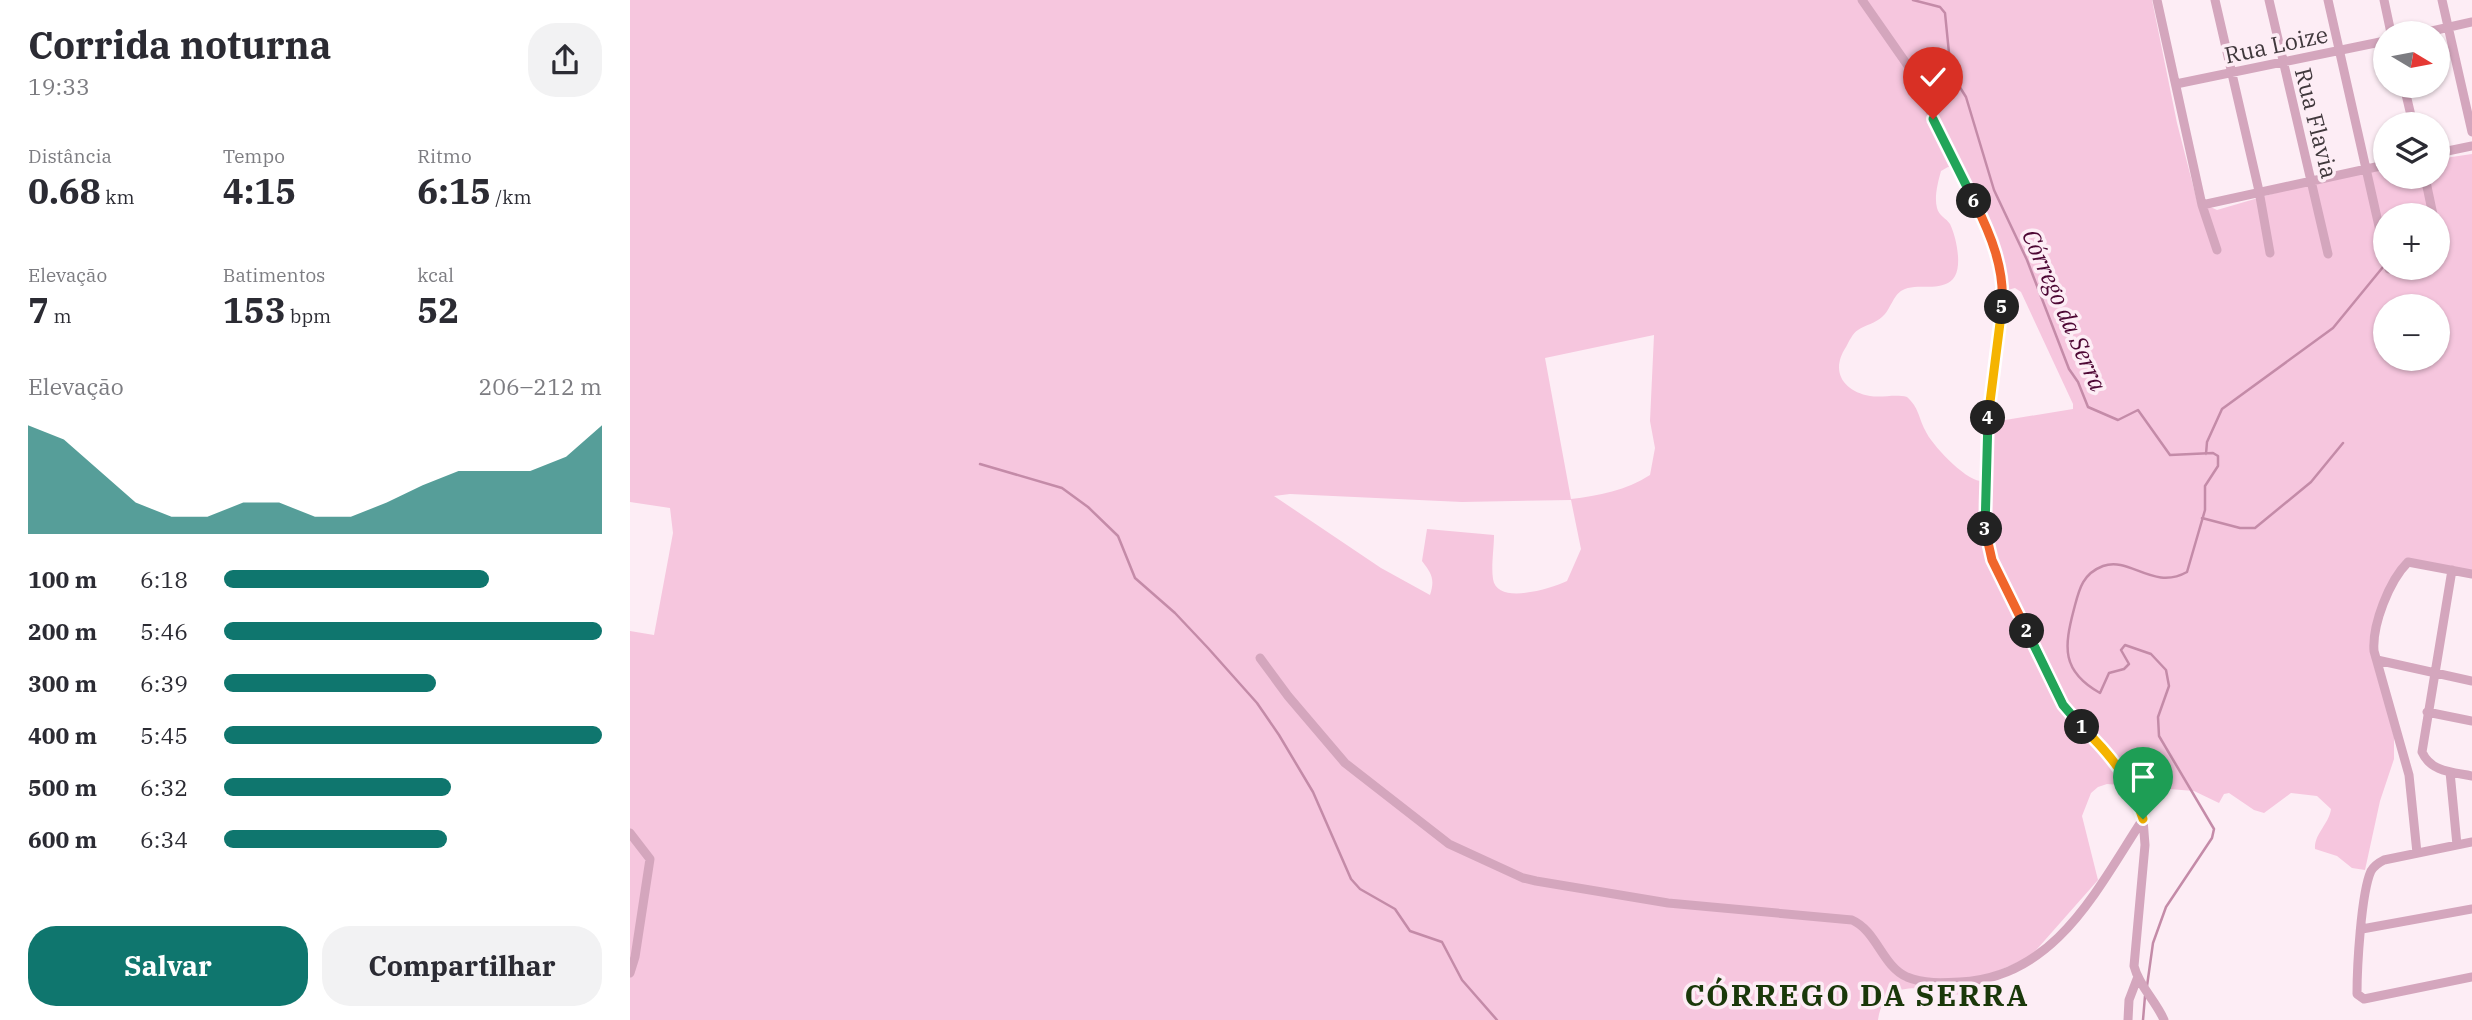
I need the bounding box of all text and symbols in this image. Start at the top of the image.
street label: Rua Loize [2221,18,2331,70]
text: Corrida noturna [28,20,331,69]
north arrow [2373,21,2450,98]
map controls [2373,21,2450,371]
button: share [528,23,602,97]
pin [1903,47,1963,119]
icon: check [1914,58,1952,96]
street label: Rua Flavia [2289,64,2345,182]
text: 19:33 [28,71,90,101]
button: layers [2373,112,2450,189]
text: Distância [28,144,112,168]
text: Tempo [223,144,285,168]
text: Ritmo [417,144,472,168]
text: 0.68 [28,168,101,214]
text: 4:15 [223,168,296,214]
text: 6:15 [417,168,491,214]
pin: 6 [1956,184,1992,218]
text: km [101,185,135,209]
text: /km [491,185,532,209]
text: 6 [1968,188,1979,212]
button: + [2373,203,2450,280]
water label: Córrego da Serra [2015,224,2115,396]
text: Elevação [28,263,107,287]
text: Batimentos [223,263,325,287]
text: kcal [417,263,454,287]
text: 7 [28,287,49,333]
text: 153 [223,287,286,333]
text: 52 [417,287,459,333]
pin: 5 [1984,290,2020,324]
text: 5 [1996,294,2007,318]
button: − [2373,294,2450,371]
text: m [49,304,72,328]
text: bpm [286,304,331,328]
text: Elevação [28,371,124,401]
text: 206–212 m [478,371,602,401]
pin: 4 [1970,400,2006,436]
text: 4 [1982,405,1993,429]
pin: 3 [1968,512,2002,546]
text: 3 [1979,516,1990,540]
text: 100 m [28,564,97,594]
text: 6:18 [140,564,188,594]
pin: 2 [2010,614,2044,648]
text: 200 m [28,616,97,646]
text: 5:46 [140,616,188,646]
text: 2 [2021,618,2032,642]
text: 300 m [28,668,97,698]
text: 6:39 [140,668,188,698]
pin: 1 [2064,710,2100,744]
text: 1 [2076,714,2087,738]
text: 400 m [28,720,97,750]
text: 5:45 [140,720,188,750]
pin [2113,747,2173,819]
icon: arrive [2124,758,2162,796]
text: 500 m [28,772,97,802]
text: 6:32 [140,772,188,802]
text: 600 m [28,824,97,854]
text: 6:34 [140,824,188,854]
button: Salvar [28,926,308,1006]
button: Compartilhar [322,926,602,1006]
district label: CÓRREGO DA SERRA [1684,975,2030,1014]

